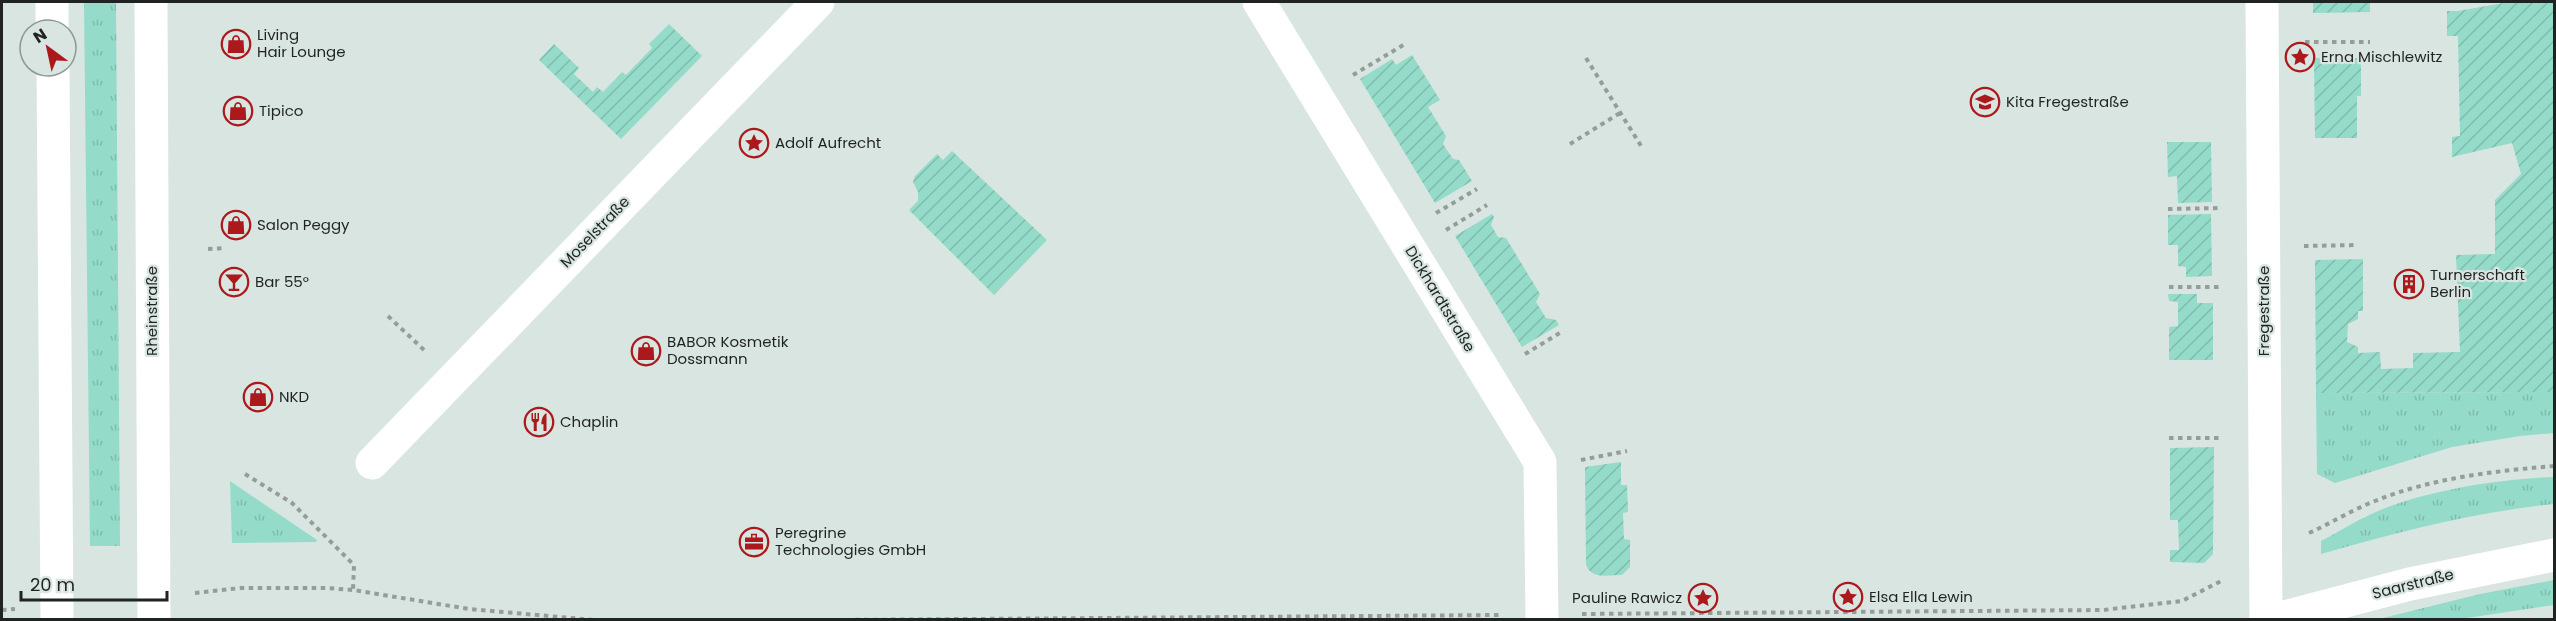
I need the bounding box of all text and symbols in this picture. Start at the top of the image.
north arrow [18,18,78,78]
text: N [29,23,51,49]
place label: Living Hair Lounge [257,24,346,62]
shop icon: Living Hair Lounge [220,28,252,60]
place icon: Erna Mischlewitz [2284,41,2316,73]
place label: Erna Mischlewitz [2321,46,2443,67]
school or university icon: Kita Fregestraße [1969,86,2001,118]
place label: Kita Fregestraße [2006,91,2129,112]
shop icon: Tipico [222,95,254,127]
place label: Tipico [259,100,303,121]
place icon: Adolf Aufrecht [738,127,770,159]
place label: Adolf Aufrecht [775,132,881,153]
street label: Moselstraße [555,191,634,272]
shop icon: Salon Peggy [220,209,252,241]
place label: Salon Peggy [257,214,350,235]
street label: Dickhardtstraße [1400,242,1480,356]
place label: Turnerschaft Berlin [2430,264,2525,302]
street label: Rheinstraße [141,266,162,356]
bar icon: Bar 55° [218,266,250,298]
street label: Fregestraße [2253,266,2274,356]
building icon: Turnerschaft Berlin [2393,268,2425,300]
place label: Bar 55° [255,271,309,292]
place label: BABOR Kosmetik Dossmann [667,331,789,369]
shop icon: BABOR Kosmetik Dossmann [630,335,662,367]
shop icon: NKD [242,381,274,413]
place label: NKD [279,386,309,407]
restaurant icon: Chaplin [523,406,555,438]
place label: Chaplin [560,411,618,432]
place label: Peregrine Technologies GmbH [775,522,926,560]
office icon: Peregrine Technologies GmbH [738,526,770,558]
street label: Saarstraße [2370,563,2456,604]
scale bar [21,564,166,602]
text: 20 m [30,572,75,597]
place icon: Elsa Ella Lewin [1832,581,1864,613]
place icon: Pauline Rawicz [1687,582,1719,614]
place label: Elsa Ella Lewin [1869,586,1973,607]
place label: Pauline Rawicz [1572,587,1682,608]

